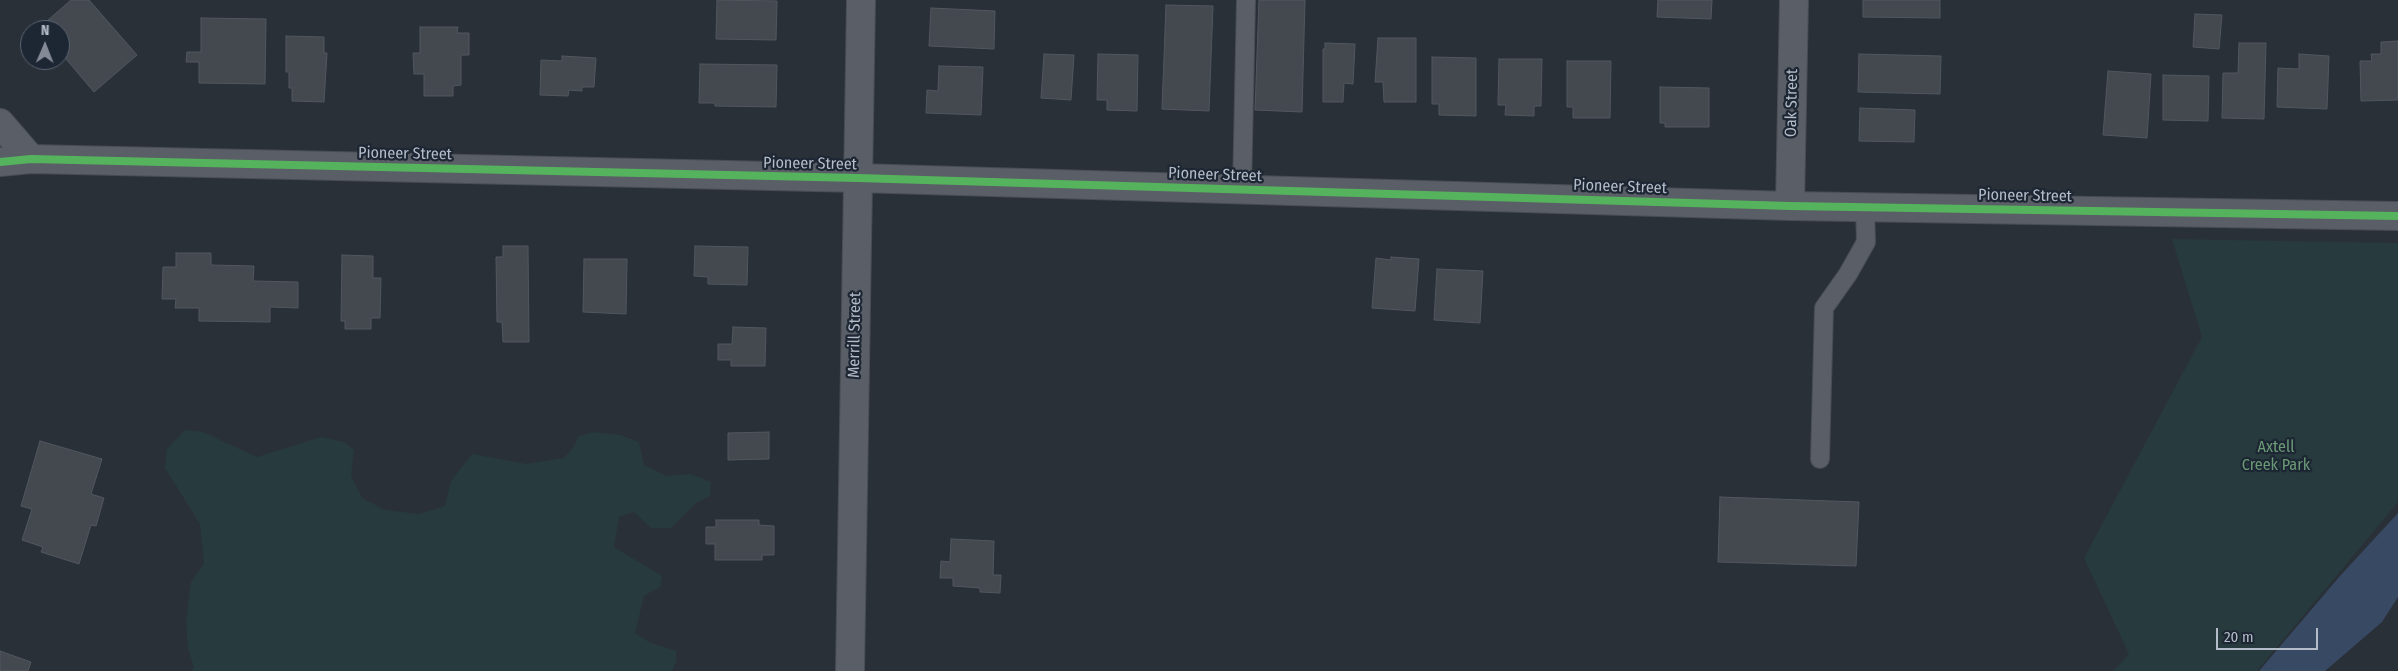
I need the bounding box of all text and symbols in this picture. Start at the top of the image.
north arrow [20,20,70,70]
text: N [41,22,50,39]
street label: Oak Street [1782,69,1802,137]
street label: Pioneer Street [358,144,452,164]
street label: Pioneer Street [763,154,857,174]
street label: Pioneer Street [1168,164,1262,186]
street label: Pioneer Street [1573,176,1667,198]
street label: Pioneer Street [1978,186,2072,206]
street label: Merrill Street [845,292,865,378]
park label: Axtell Creek Park [2242,438,2310,476]
scale bar [2218,618,2320,650]
text: 20 m [2224,628,2254,646]

